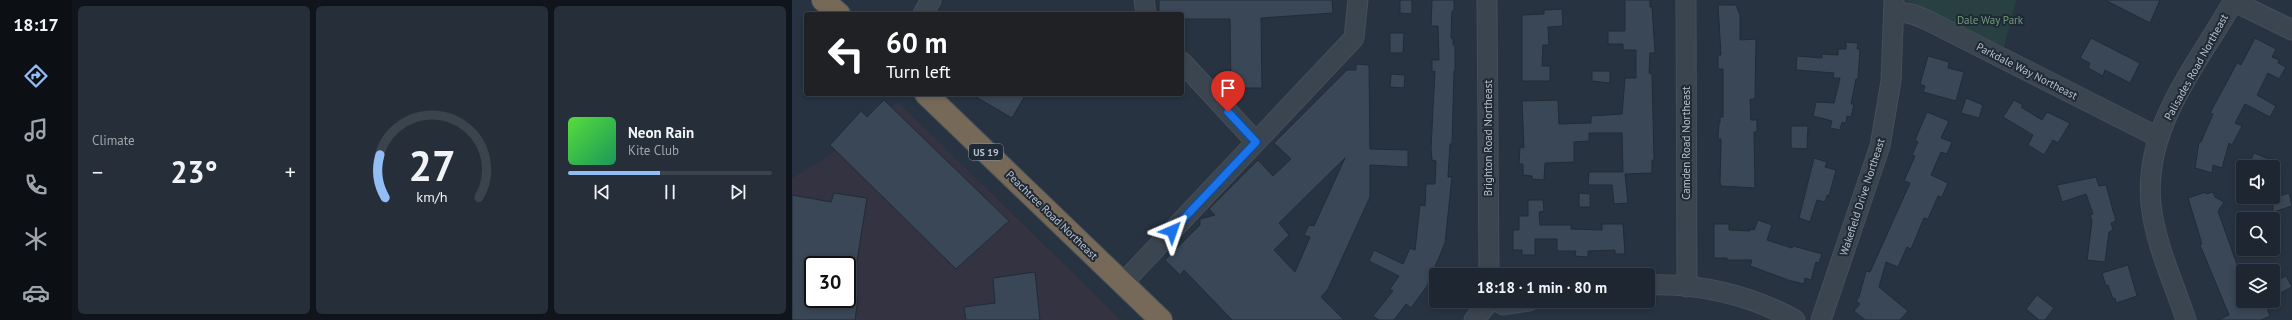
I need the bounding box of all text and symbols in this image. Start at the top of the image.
street label: Palisades Road Northeast [2161,11,2231,123]
text: 18:17 [13,13,59,36]
park label: Dale Way Park [1957,13,2024,27]
text: 60 m [886,24,947,61]
icon: left [820,28,872,80]
street label: Parkdale Way Northeast [1974,39,2080,103]
text: Turn left [886,60,951,83]
icon: directions [22,62,50,90]
pin [1211,71,1245,112]
icon: arrive [1217,77,1239,99]
street label: Brighton Road Northeast [1481,80,1495,196]
street label: Camden Road Northeast [1679,86,1693,200]
icon: music [22,116,50,144]
text: Neon Rain [628,123,694,142]
text: Climate [92,132,135,149]
street label: Wakefield Drive Northeast [1836,136,1888,257]
text: 27 [408,139,456,192]
text: Kite Club [628,142,679,159]
road number: US 19 [969,144,1003,160]
text: 23° [170,152,218,191]
text: − [92,158,103,186]
text: + [285,158,296,186]
map controls [2236,160,2280,308]
button: sound [2236,160,2280,204]
street label: Peachtree Road Northeast [1003,168,1101,263]
icon: phone [22,171,50,199]
icon: previous [591,181,613,203]
icon: pause [659,181,681,203]
icon: next [727,181,749,203]
text: km/h [416,187,448,206]
position arrow [1151,210,1193,252]
button: search [2236,212,2280,256]
icon: climate [22,225,50,253]
speed limit sign: 30 [804,256,856,308]
button: layers [2236,264,2280,308]
text: 18:18 · 1 min · 80 m [1477,278,1607,297]
icon: car [22,279,50,307]

